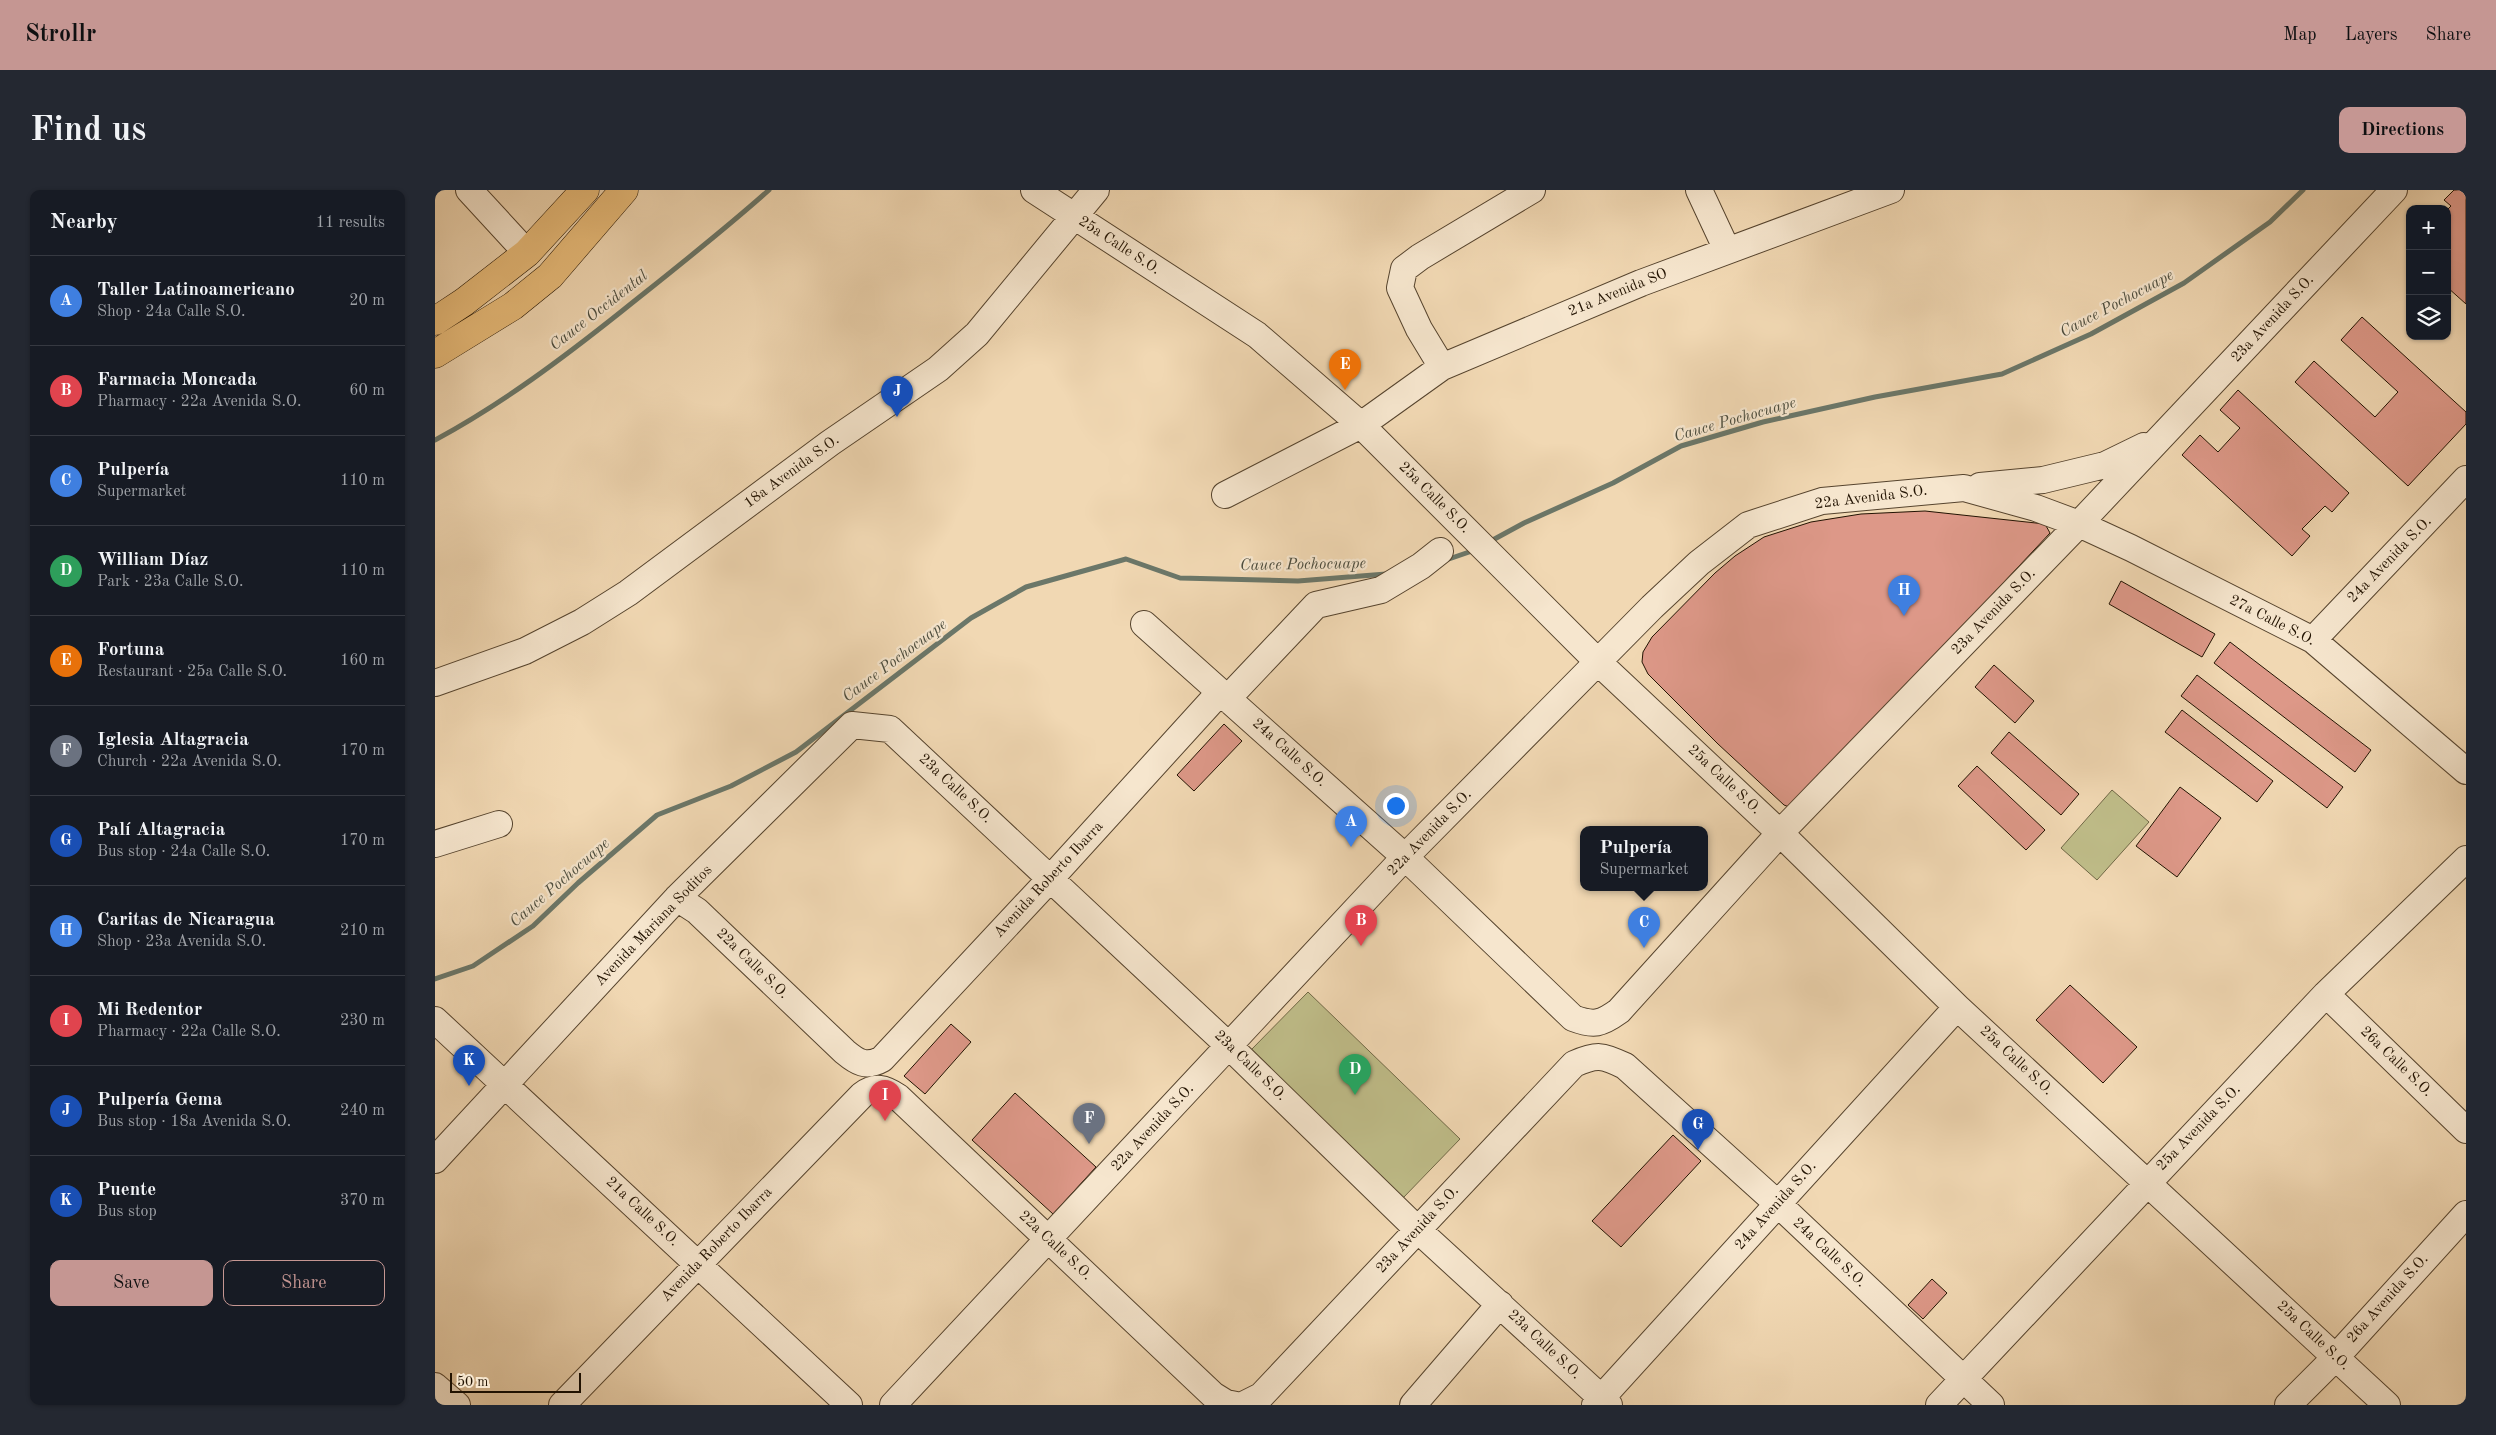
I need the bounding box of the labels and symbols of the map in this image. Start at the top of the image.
street label: 25a Calle S.O. [1076,214,1162,278]
street label: 21a Avenida SO [1566,266,1670,320]
water label: Cauce Pochocuape [2058,267,2177,341]
water label: Cauce Occidental [547,268,651,354]
street label: 23a Avenida S.O. [2229,272,2317,366]
pin: E [1329,349,1361,390]
pin: J [881,376,913,417]
water label: Cauce Pochocuape [1672,395,1798,445]
street label: 18a Avenida S.O. [742,433,842,511]
street label: 25a Calle S.O. [1396,460,1472,536]
street label: 22a Avenida S.O. [1814,484,1928,512]
street label: 24a Avenida S.O. [2345,514,2435,606]
water label: Cauce Pochocuape [1240,556,1367,574]
street label: 23a Avenida S.O. [1949,566,2039,658]
pin: H [1888,575,1920,616]
street label: 27a Calle S.O. [2227,593,2317,649]
water label: Cauce Pochocuape [840,616,951,705]
street label: 24a Calle S.O. [1249,716,1329,790]
street label: 25a Calle S.O. [1685,743,1763,817]
street label: 23a Calle S.O. [916,752,994,826]
street label: 22a Avenida S.O. [1385,787,1475,879]
your location [1383,793,1409,819]
pin: A [1335,806,1367,847]
street label: Avenida Roberto Ibarra [991,819,1107,941]
water label: Cauce Pochocuape [507,835,613,930]
street label: Avenida Mariana Soditos [593,863,715,989]
pin: B [1345,905,1377,946]
pin: C [1628,907,1660,948]
street label: 22a Calle S.O. [713,926,791,1002]
street label: 25a Calle S.O. [1977,1024,2055,1098]
street label: 26a Calle S.O. [2357,1024,2435,1100]
street label: 23a Calle S.O. [1211,1028,1289,1104]
pin: K [453,1045,485,1086]
pin: D [1339,1054,1371,1095]
pin: I [869,1080,901,1121]
street label: 22a Avenida S.O. [1109,1081,1197,1175]
street label: 25a Avenida S.O. [2154,1082,2244,1174]
pin: F [1073,1103,1105,1144]
pin: G [1682,1109,1714,1150]
street label: 24a Avenida S.O. [1732,1159,1820,1253]
street label: 21a Calle S.O. [603,1175,681,1249]
street label: 23a Avenida S.O. [1374,1183,1462,1277]
street label: Avenida Roberto Ibarra [659,1184,776,1305]
street label: 22a Calle S.O. [1016,1209,1094,1283]
street label: 24a Calle S.O. [1790,1216,1868,1290]
street label: 26a Avenida S.O. [2344,1252,2432,1346]
street label: 25a Calle S.O. [2274,1299,2352,1373]
street label: 23a Calle S.O. [1505,1308,1583,1382]
scale bar [450,1370,581,1393]

